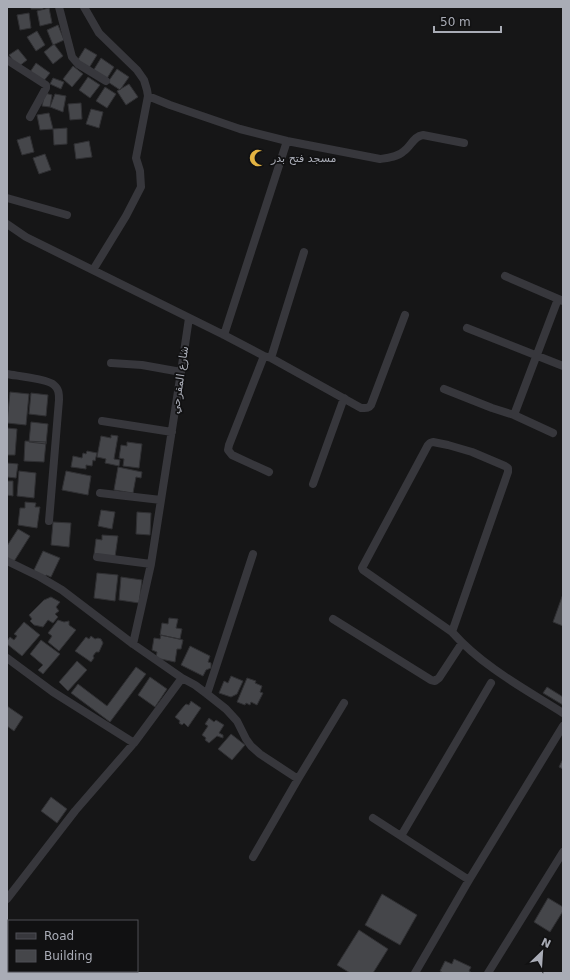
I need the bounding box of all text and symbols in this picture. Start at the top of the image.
scale bar [434,8,501,34]
text: 50 m [440,15,471,29]
mosque icon: مسجد فتح بدر [248,148,268,168]
place label: مسجد فتح بدر [270,152,337,165]
street label: شارع المقرحي [169,345,191,415]
legend [8,920,138,972]
text: Road [44,929,74,943]
north arrow [522,932,562,972]
text: N [539,936,553,951]
text: Building [44,949,93,963]

